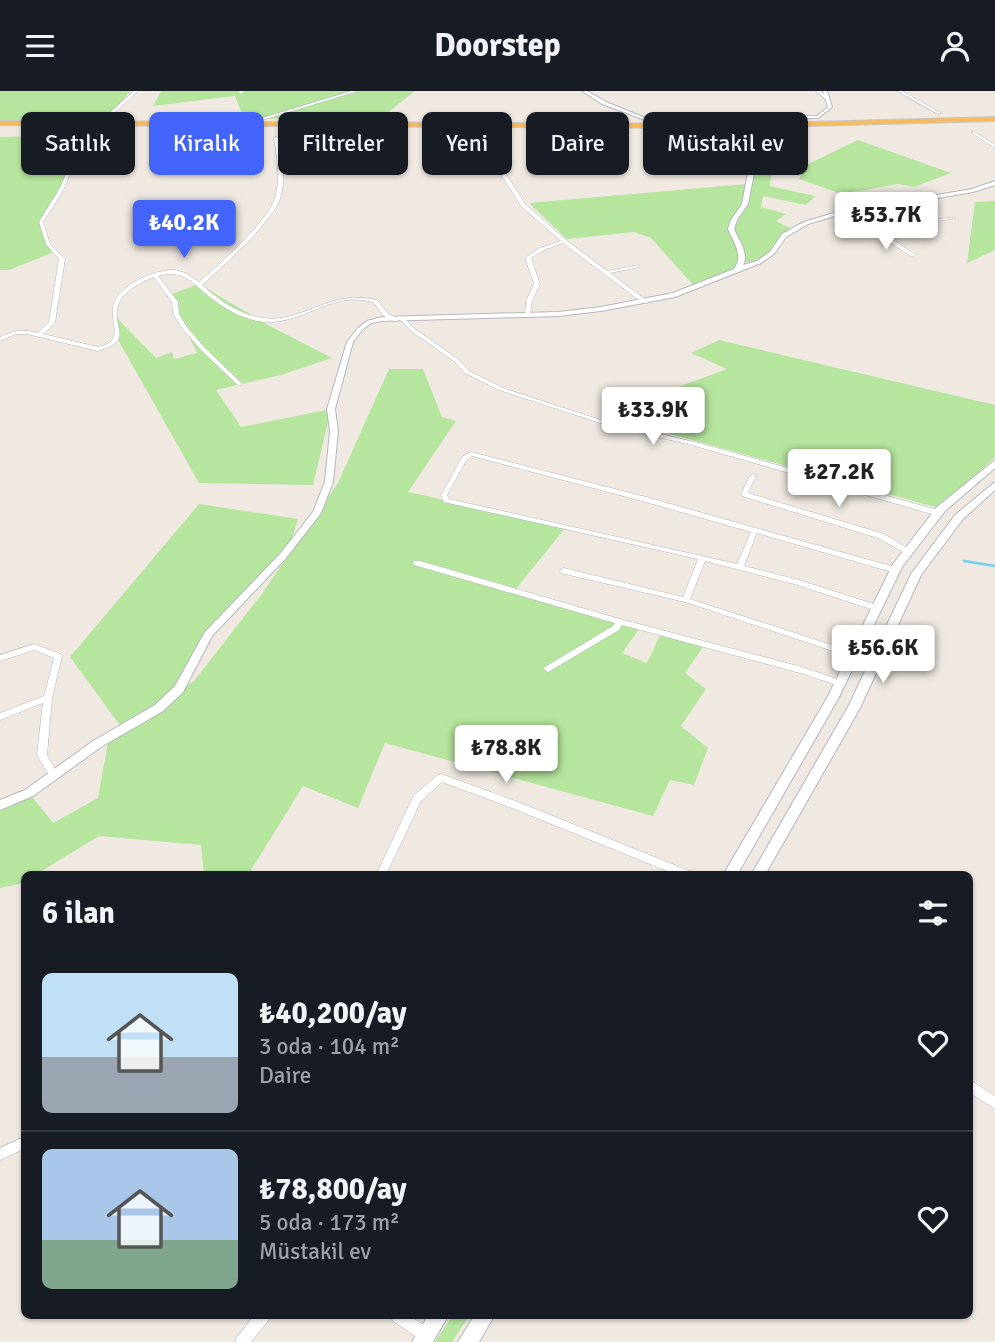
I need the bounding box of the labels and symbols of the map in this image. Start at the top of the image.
pin: ₺53.7K [829,193,943,252]
pin: ₺40.2K [127,201,241,260]
pin: ₺33.9K [596,387,710,447]
pin: ₺27.2K [782,449,896,509]
pin: ₺56.6K [826,625,940,685]
pin: ₺78.8K [449,725,563,785]

